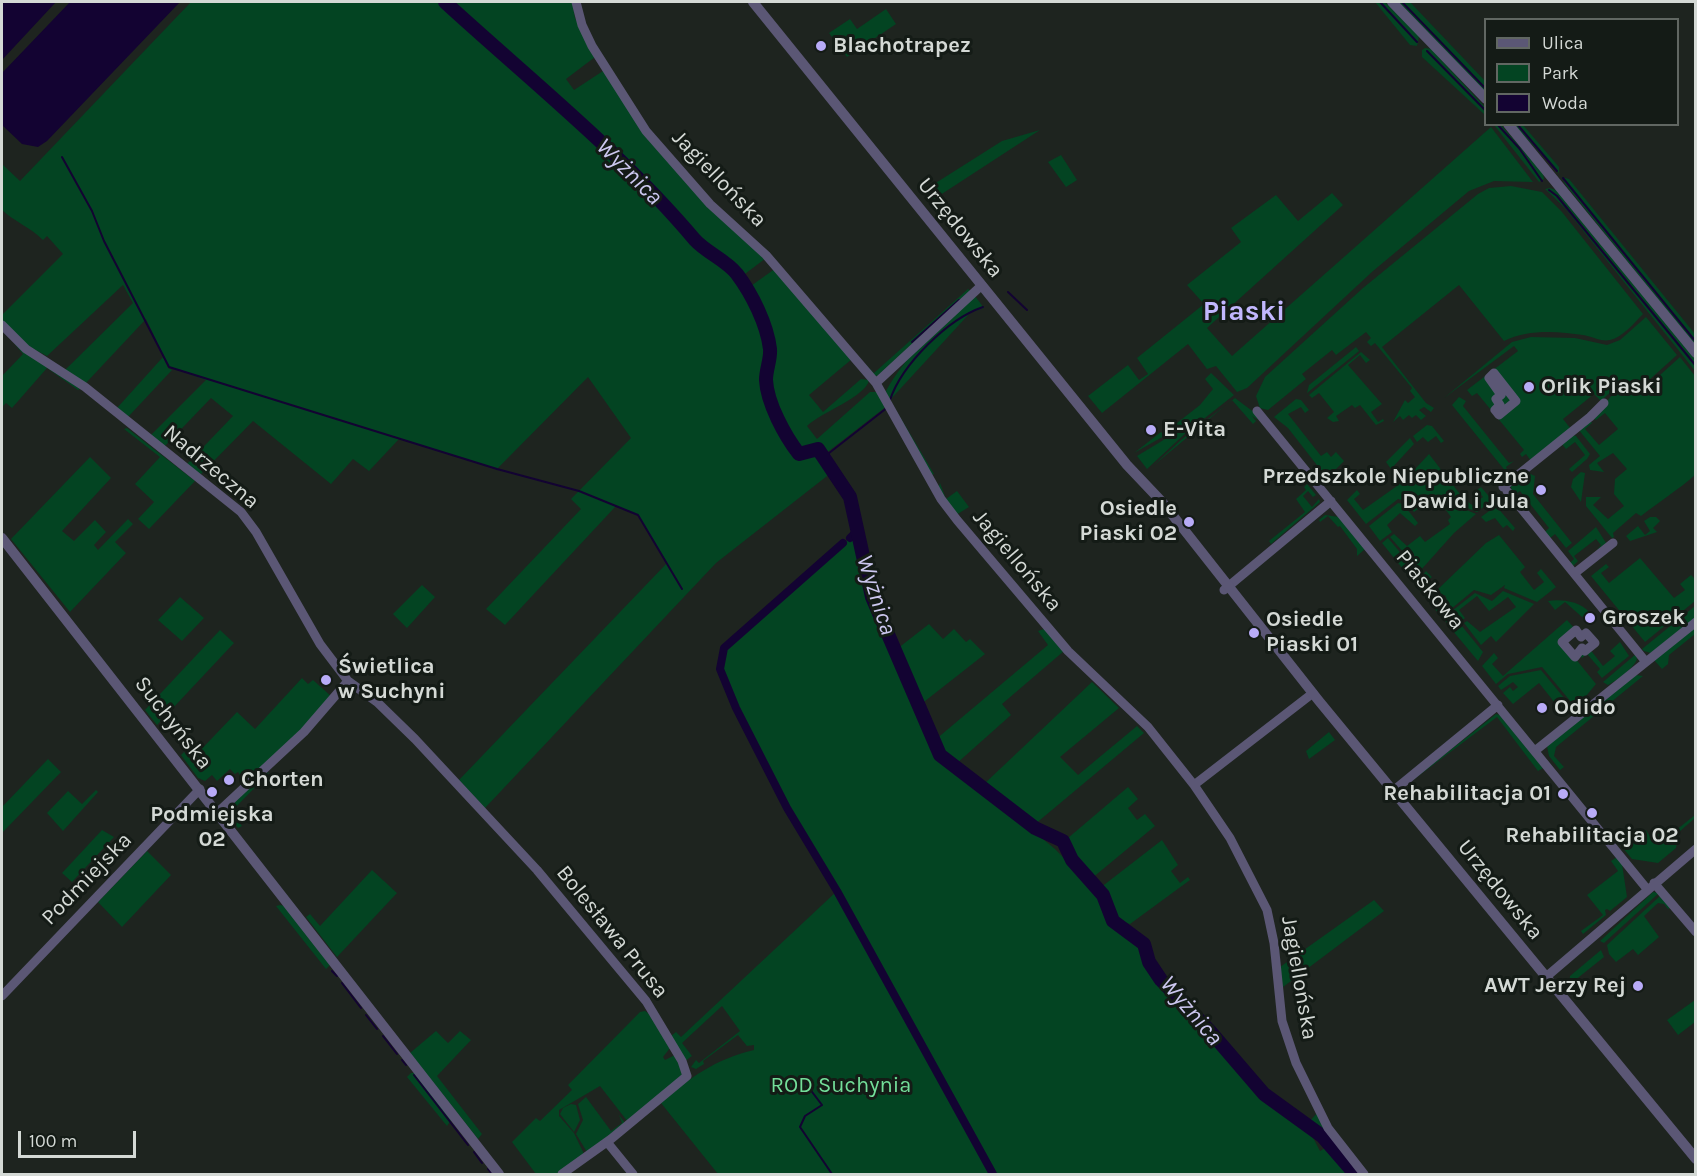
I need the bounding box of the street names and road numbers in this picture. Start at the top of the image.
street label: Jagiellońska [666,125,772,233]
street label: Urzędowska [912,173,1008,283]
street label: Nadrzeczna [158,419,264,515]
street label: Jagiellońska [967,505,1067,617]
street label: Piaskowa [1390,545,1470,635]
street label: Suchyńska [128,671,218,775]
street label: Podmiejska [36,827,138,931]
street label: Urzędowska [1452,835,1548,945]
street label: Bolesława Prusa [550,860,674,1004]
street label: Jagiellońska [1275,914,1323,1042]

